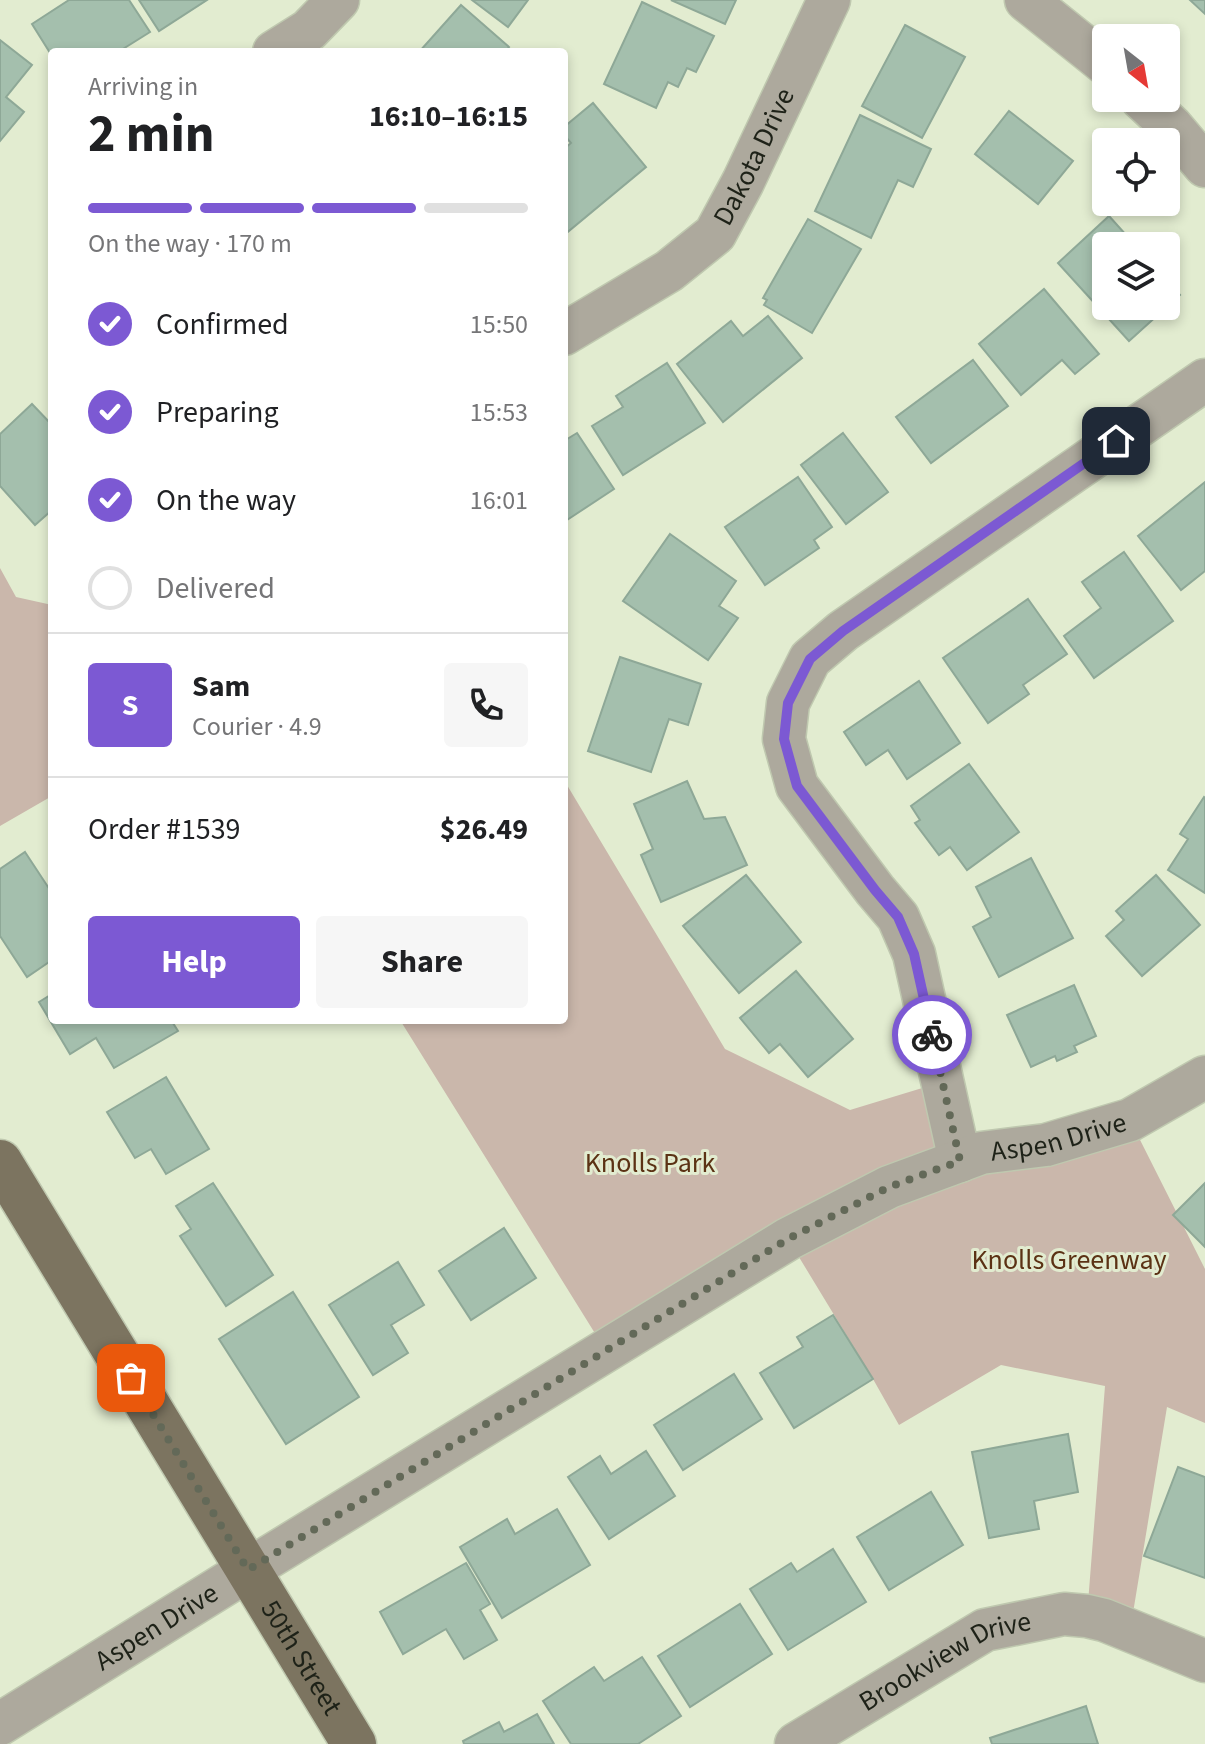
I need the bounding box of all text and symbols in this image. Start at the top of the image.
north arrow [1092,24,1180,112]
map controls [1092,24,1180,320]
text: Arriving in [88,68,198,105]
street label: Dakota Drive [703,81,805,233]
text: 16:10–16:15 [369,95,528,138]
text: 2 min [88,98,215,172]
button: locate [1092,128,1180,216]
text: On the way · 170 m [88,225,292,262]
button: layers [1092,232,1180,320]
icon: check [88,302,132,346]
text: Confirmed [156,303,289,346]
text: 15:50 [470,306,528,343]
icon: check [88,390,132,434]
text: Preparing [156,391,279,434]
text: 15:53 [470,394,528,431]
pin [1082,407,1150,475]
icon: home [1094,419,1138,463]
icon: check [88,478,132,522]
text: On the way [156,479,296,522]
text: 16:01 [470,482,528,519]
text: Delivered [156,567,275,610]
button: phone [444,663,528,747]
text: Sam [192,665,250,708]
text: S [122,684,138,727]
text: Courier · 4.9 [192,708,322,745]
text: Order #1539 [88,808,241,851]
text: $26.49 [440,808,528,851]
button: Help [88,916,300,1008]
button: Share [316,916,528,1008]
courier [892,995,972,1075]
icon: bike [910,1013,954,1057]
street label: Aspen Drive [988,1102,1131,1172]
park label: Knolls Park [585,1143,715,1183]
park label: Knolls Greenway [971,1240,1167,1280]
pin [97,1344,165,1412]
icon: bag [109,1356,153,1400]
street label: Aspen Drive [87,1573,226,1681]
street label: 50th Street [251,1592,352,1723]
street label: Brookview Drive [851,1601,1035,1722]

